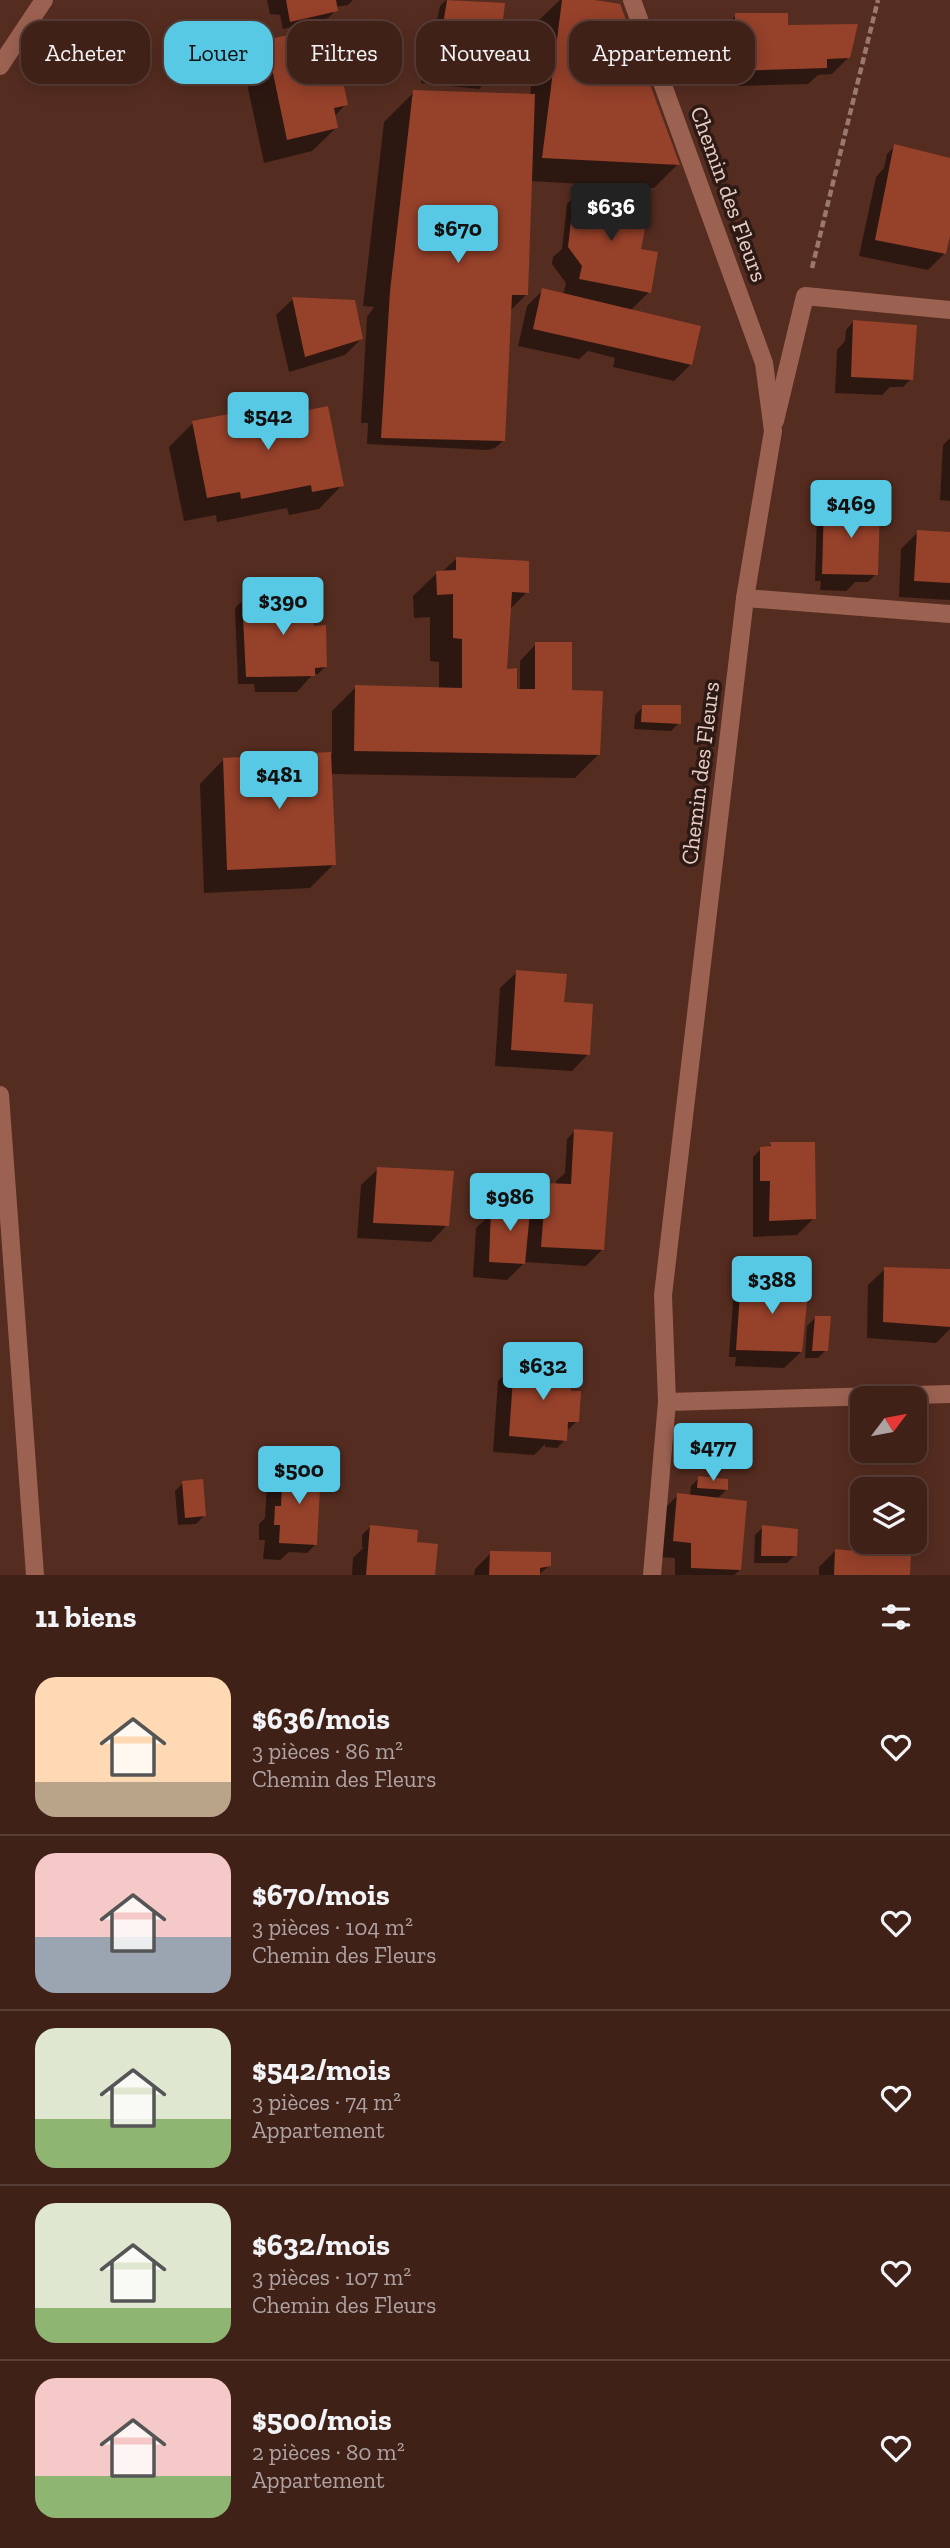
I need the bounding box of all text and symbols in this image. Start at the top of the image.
chip: Acheter [21,21,150,84]
chip: Louer [164,21,273,84]
chip: Filtres [287,21,402,84]
chip: Nouveau [416,21,555,84]
chip: Appartement [569,21,755,84]
street label: Chemin des Fleurs [684,103,774,285]
pin: $636 [570,184,652,243]
text: $636 [587,192,635,220]
pin: $670 [417,205,499,265]
text: $670 [434,214,482,242]
pin: $542 [227,392,309,452]
text: $542 [244,401,292,429]
pin: $469 [810,480,892,540]
text: $469 [826,489,876,517]
pin: $390 [242,578,324,637]
text: $390 [258,586,308,614]
street label: Chemin des Fleurs [675,680,725,866]
pin: $481 [238,752,320,811]
text: $481 [256,760,302,788]
pin: $986 [469,1174,551,1233]
text: $986 [486,1182,534,1210]
pin: $388 [731,1256,813,1316]
text: $388 [748,1265,796,1293]
pin: $632 [502,1342,584,1402]
text: $632 [519,1351,567,1379]
north arrow [850,1386,928,1463]
map controls [850,1386,927,1554]
pin: $477 [672,1424,754,1483]
text: $477 [690,1432,736,1460]
pin: $500 [258,1446,340,1506]
text: $500 [274,1455,324,1483]
button: layers [850,1477,927,1554]
icon: filters [877,1598,915,1636]
text: 11 biens [35,1599,136,1635]
text: $636/mois [252,1701,390,1737]
icon: home [91,1705,175,1789]
icon: heart [877,1728,915,1766]
text: 3 pièces · 86 m² [252,1737,403,1765]
text: Chemin des Fleurs [252,1765,436,1793]
text: $670/mois [252,1877,390,1913]
icon: home [91,1881,175,1965]
icon: heart [877,1904,915,1942]
text: 3 pièces · 104 m² [252,1913,413,1941]
text: Chemin des Fleurs [252,1941,436,1969]
text: $542/mois [252,2052,391,2088]
icon: home [91,2056,175,2140]
icon: heart [877,2079,915,2117]
text: 3 pièces · 74 m² [252,2088,401,2116]
text: Appartement [252,2116,385,2144]
text: $632/mois [252,2227,390,2263]
icon: home [91,2231,175,2315]
icon: heart [877,2254,915,2292]
text: 3 pièces · 107 m² [252,2263,411,2291]
text: Chemin des Fleurs [252,2291,436,2319]
text: $500/mois [252,2402,392,2438]
icon: home [91,2406,175,2490]
icon: heart [877,2429,915,2467]
text: 2 pièces · 80 m² [252,2438,405,2466]
text: Appartement [252,2466,385,2494]

